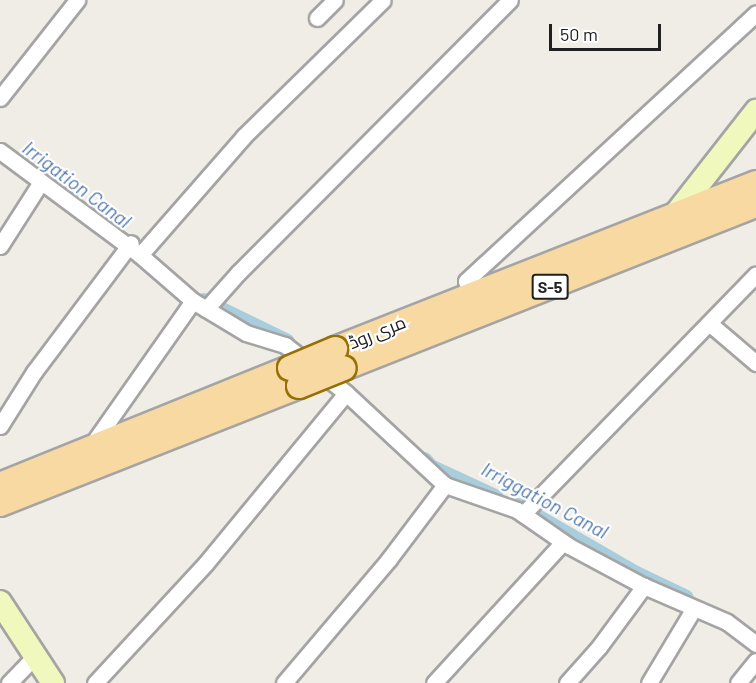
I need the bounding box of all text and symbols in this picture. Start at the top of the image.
scale bar [552,12,664,50]
text: 50 m [560,23,598,45]
water label: Irrigation Canal [18,135,136,233]
road number: S-5 [530,274,570,300]
street label: مری روڈ [345,311,409,353]
water label: Irriggation Canal [478,457,612,543]

